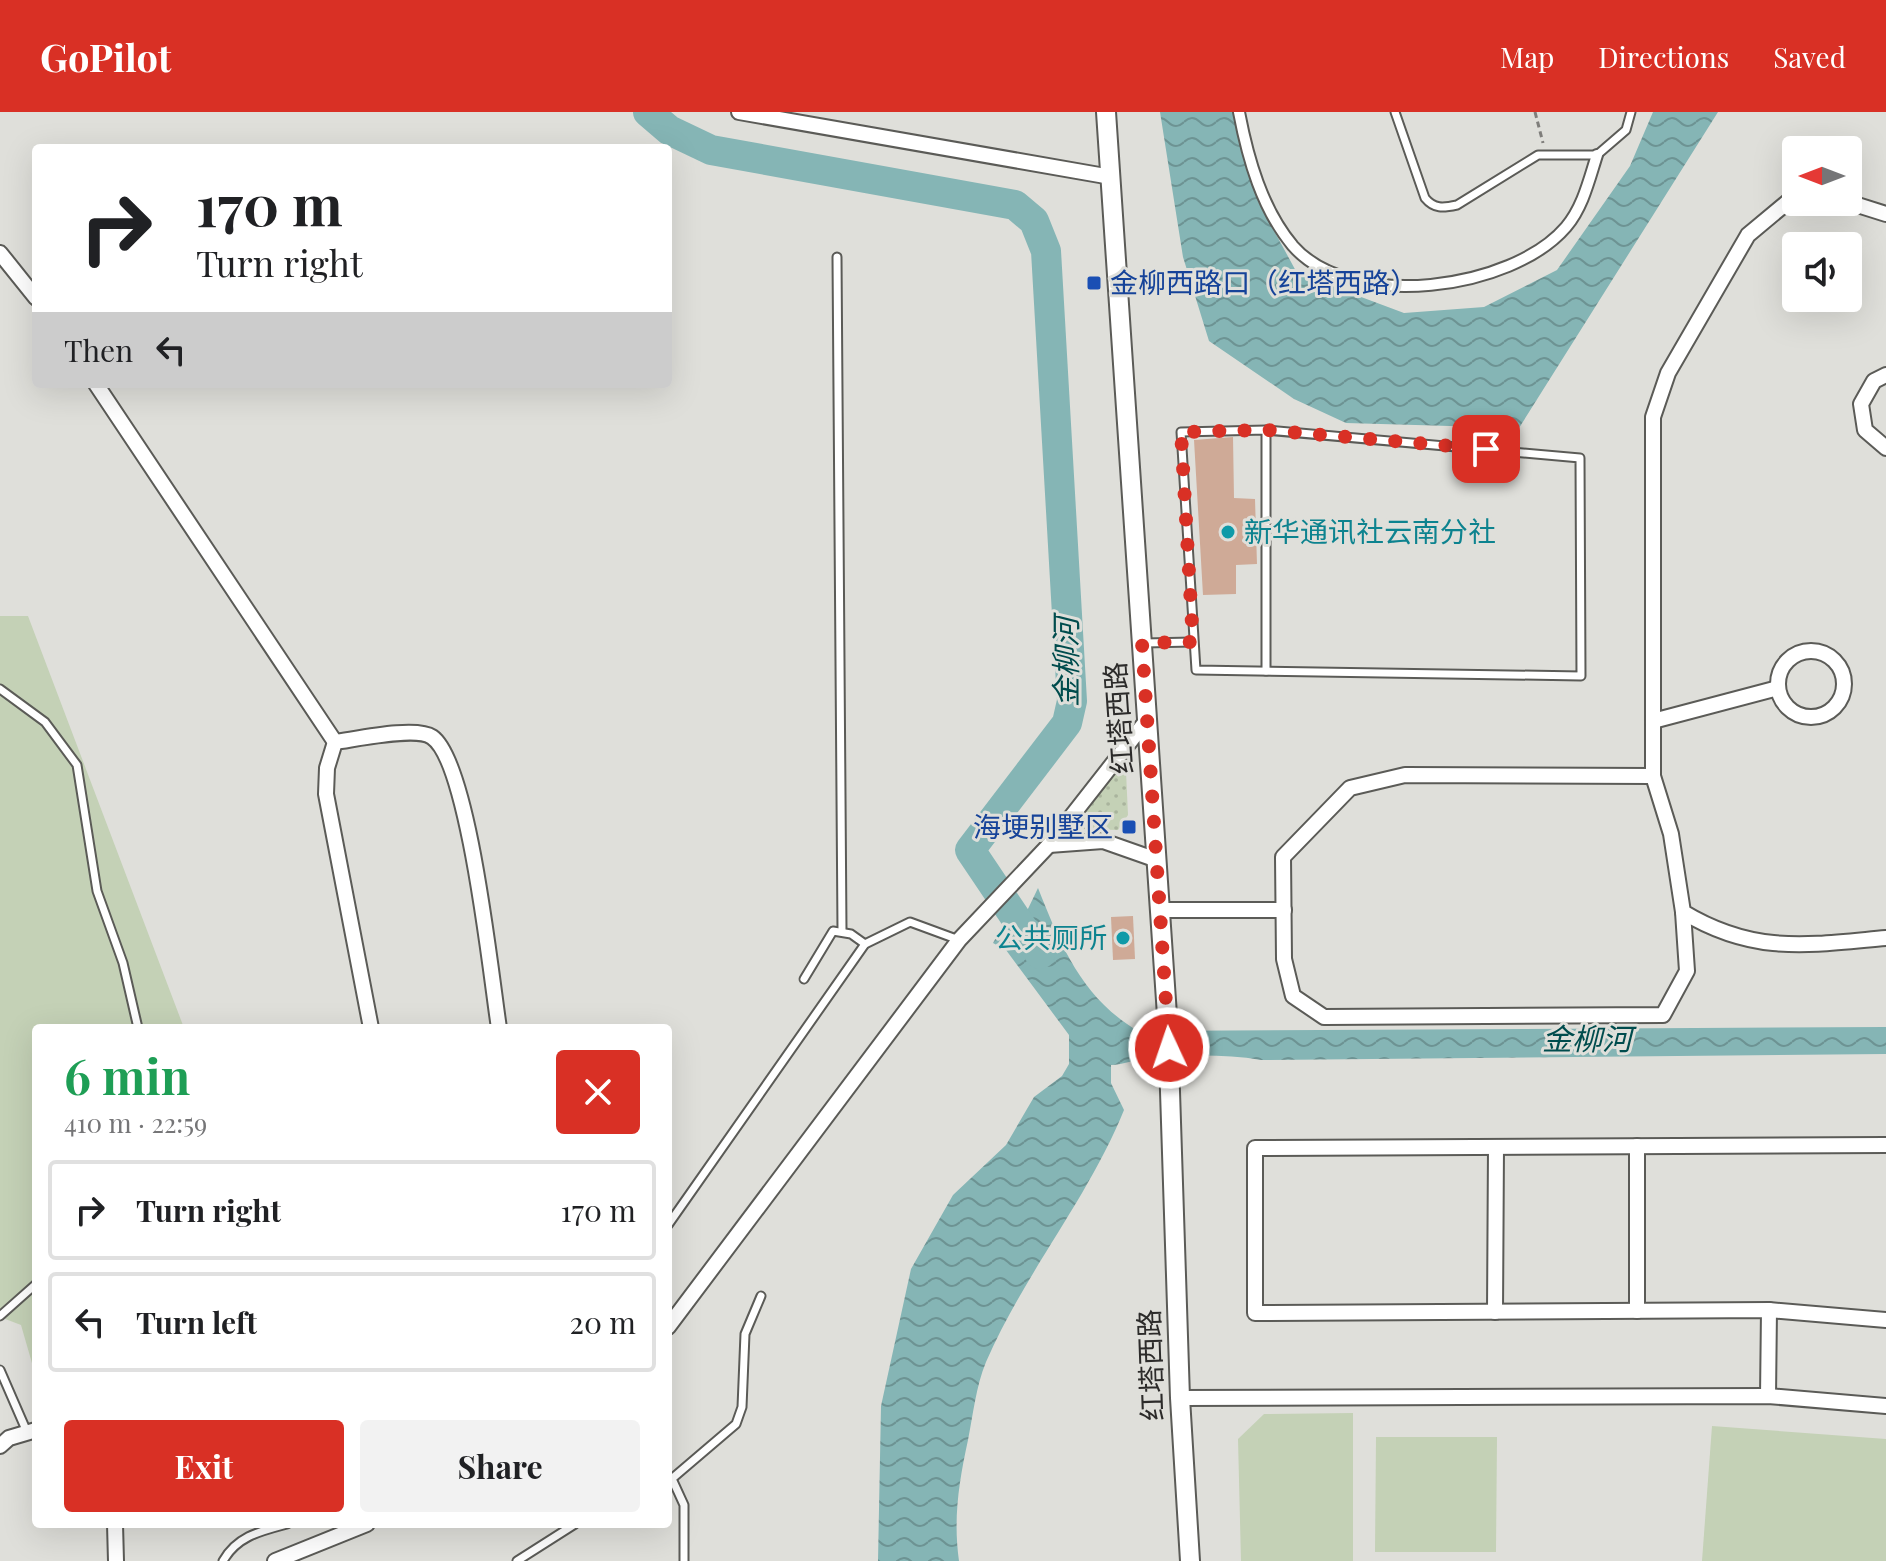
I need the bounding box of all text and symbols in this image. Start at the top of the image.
text: GoPilot [40,31,171,82]
text: Map [1500,38,1554,75]
text: Directions [1598,38,1729,75]
text: Saved [1773,38,1846,75]
north arrow [1782,136,1862,216]
map controls [1782,136,1862,312]
text: 170 m [196,166,343,241]
icon: right [64,176,168,280]
button: sound [1782,232,1862,312]
text: Turn right [196,238,363,286]
place label: 金柳西路口（红塔西路） [1110,263,1418,300]
marker: 金柳西路口（红塔西路） [1085,274,1103,292]
icon: left [149,328,193,372]
text: Then [64,330,133,370]
pin [1452,415,1520,483]
icon: arrive [1464,427,1508,471]
place label: 新华通讯社云南分社 [1244,512,1496,549]
marker: 新华通讯社云南分社 [1219,523,1237,541]
water label: 金柳河 [1045,612,1085,707]
street label: 红塔西路 [1095,661,1140,775]
place label: 海埂别墅区 [973,807,1113,844]
marker: 海埂别墅区 [1120,818,1138,836]
place label: 公共厕所 [995,918,1107,955]
marker: 公共厕所 [1114,929,1132,947]
position arrow [1127,1006,1211,1090]
water label: 金柳河 [1542,1018,1637,1058]
text: 6 min [64,1043,190,1107]
button: close [556,1050,640,1134]
text: 410 m · 22:59 [64,1105,207,1140]
icon: right [68,1188,112,1232]
text: Turn right [136,1190,281,1230]
text: 170 m [561,1190,636,1230]
icon: left [68,1300,112,1344]
text: Turn left [136,1302,257,1342]
text: 20 m [570,1302,636,1342]
street label: 红塔西路 [1129,1308,1170,1422]
button: Exit [64,1420,344,1512]
button: Share [360,1420,640,1512]

